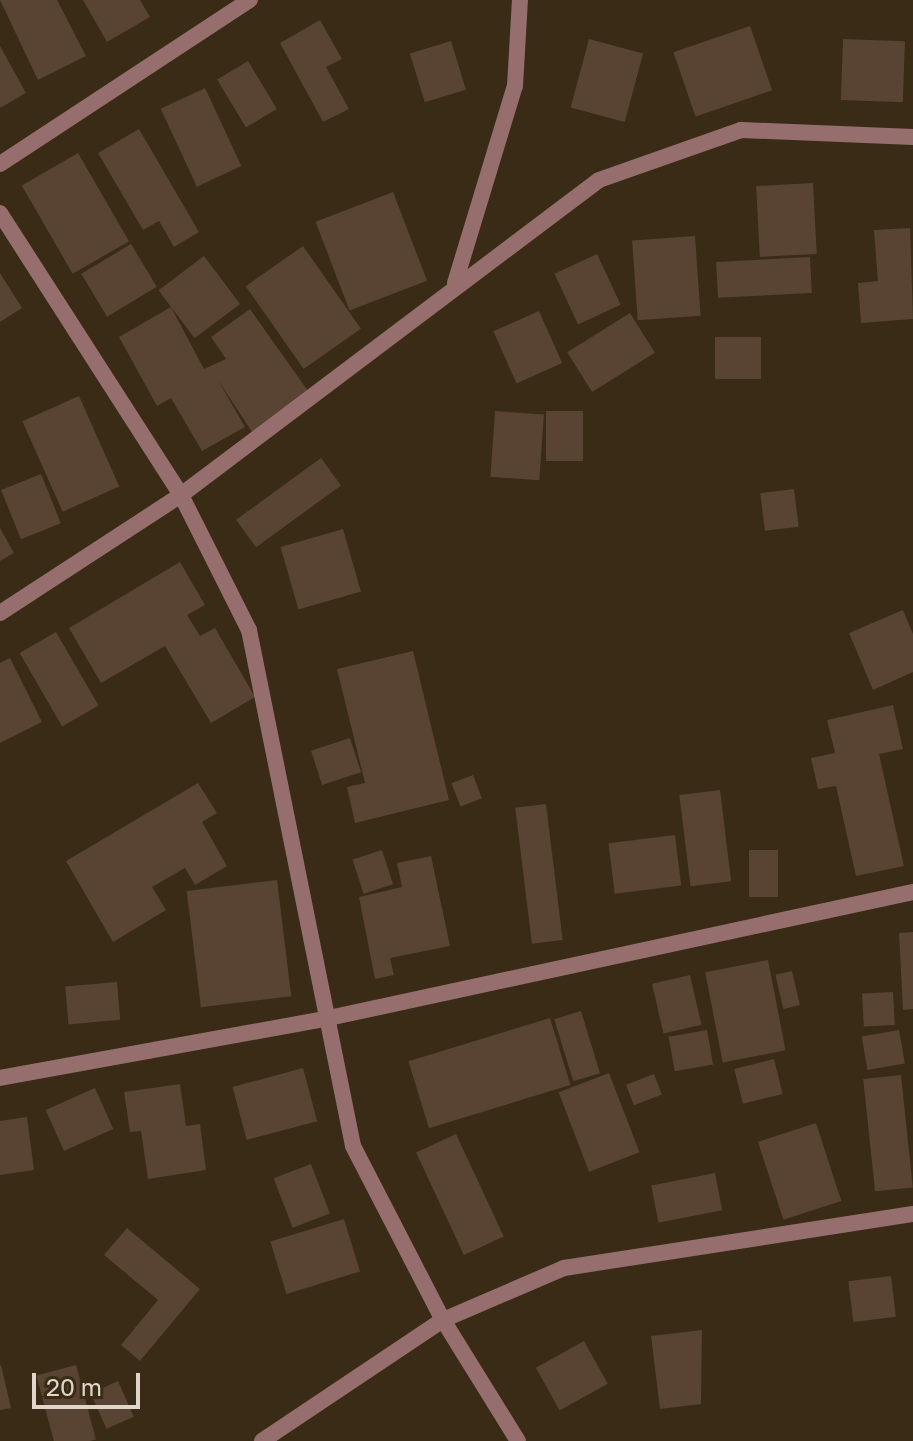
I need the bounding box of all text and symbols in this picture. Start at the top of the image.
scale bar [36,1357,144,1407]
text: 20 m [46,1372,102,1401]

